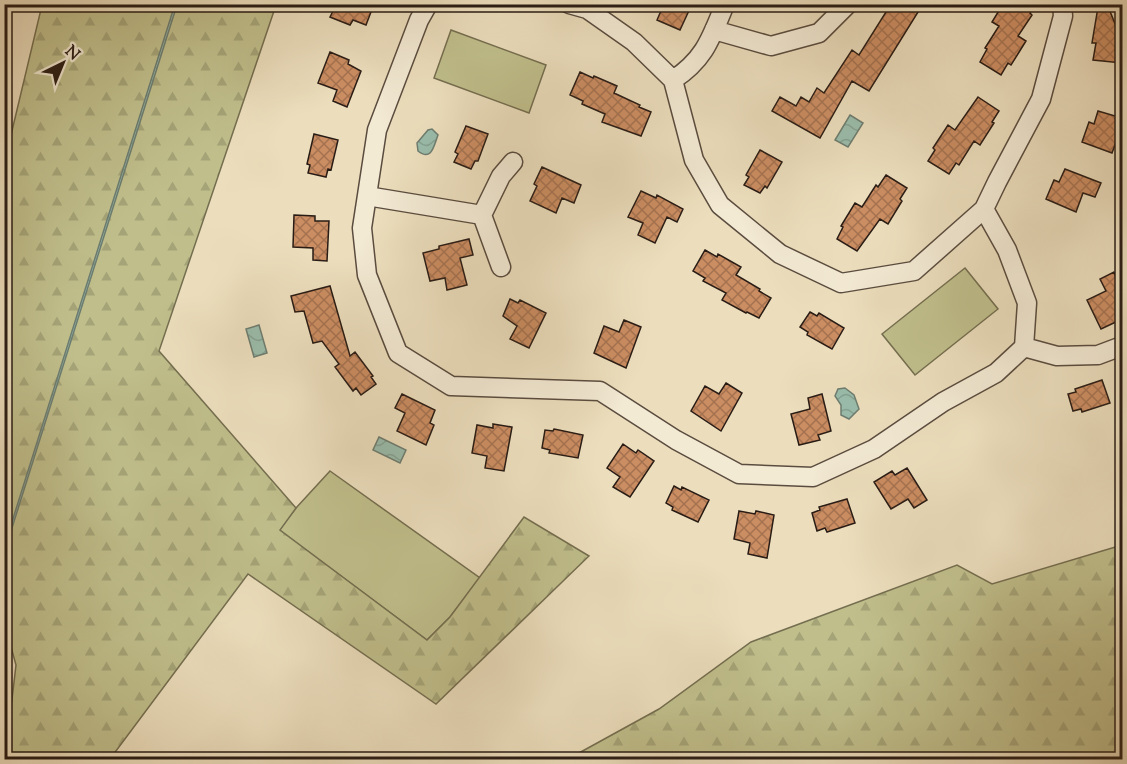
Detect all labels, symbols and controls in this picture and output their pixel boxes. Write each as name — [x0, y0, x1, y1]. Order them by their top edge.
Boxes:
north arrow — [33, 33, 93, 93]
text: N — [59, 41, 84, 67]

